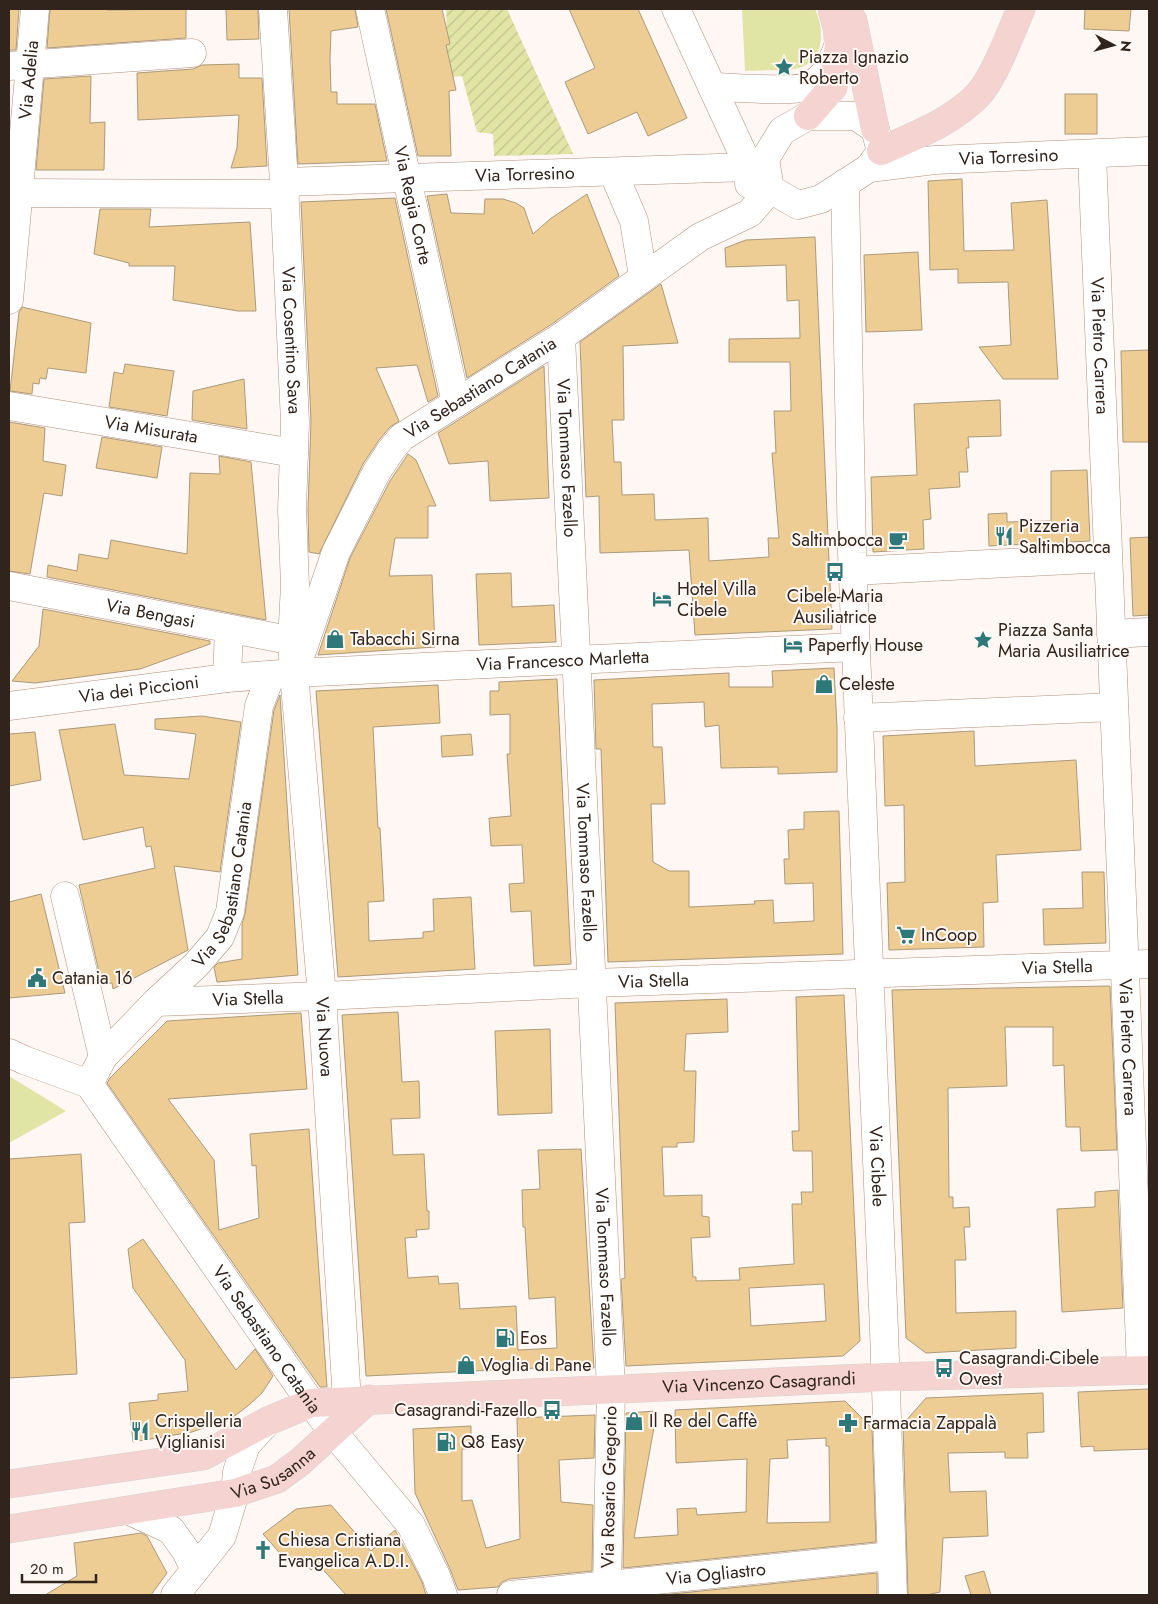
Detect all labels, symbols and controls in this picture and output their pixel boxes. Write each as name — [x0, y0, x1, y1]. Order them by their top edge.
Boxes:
north arrow — [1088, 20, 1138, 70]
street label: Via Adelia — [12, 39, 45, 121]
text: N — [1115, 40, 1136, 53]
place label: Piazza Ignazio Roberto — [799, 44, 909, 91]
place icon: Piazza Ignazio Roberto — [773, 56, 795, 78]
street label: Via Torresino — [958, 142, 1059, 172]
street label: Via Regia Corte — [387, 143, 438, 267]
street label: Via Torresino — [475, 160, 575, 189]
street label: Via Cosentino Sava — [275, 266, 308, 415]
street label: Via Pietro Carrera — [1084, 277, 1115, 415]
street label: Via Sebastiano Catania — [399, 330, 561, 446]
street label: Via Tommaso Fazello — [550, 378, 584, 538]
street label: Via Misurata — [102, 409, 200, 450]
place label: Pizzeria Saltimbocca — [1019, 513, 1111, 560]
restaurant icon: Pizzeria Saltimbocca — [993, 525, 1015, 547]
place label: Saltimbocca — [791, 527, 883, 553]
cafe icon: Saltimbocca — [887, 529, 909, 551]
bus stop icon: Cibele-Maria Ausiliatrice — [824, 561, 846, 583]
place label: Hotel Villa Cibele — [677, 576, 756, 623]
place label: Cibele-Maria Ausiliatrice — [787, 583, 883, 630]
hotel icon: Hotel Villa Cibele — [651, 588, 673, 610]
street label: Via Bengasi — [104, 592, 197, 635]
place label: Piazza Santa Maria Ausiliatrice — [998, 617, 1130, 664]
place label: Tabacchi Sirna — [350, 626, 460, 652]
shop icon: Tabacchi Sirna — [324, 628, 346, 650]
place icon: Piazza Santa Maria Ausiliatrice — [972, 629, 994, 651]
place label: Paperfly House — [808, 632, 923, 658]
hotel icon: Paperfly House — [782, 634, 804, 656]
street label: Via Francesco Marletta — [476, 644, 650, 678]
street label: Via dei Piccioni — [77, 669, 200, 710]
place label: Celeste — [839, 671, 895, 697]
shop icon: Celeste — [813, 673, 835, 695]
street label: Via Tommaso Fazello — [569, 782, 603, 943]
street label: Via Sebastiano Catania — [186, 800, 258, 973]
place label: InCoop — [921, 922, 977, 948]
supermarket icon: InCoop — [895, 924, 917, 946]
street label: Via Stella — [1021, 953, 1093, 981]
place label: Catania 16 — [52, 965, 133, 991]
public building icon: Catania 16 — [26, 967, 48, 989]
street label: Via Stella — [618, 967, 690, 995]
street label: Via Pietro Carrera — [1112, 978, 1144, 1116]
street label: Via Stella — [212, 984, 284, 1013]
street label: Via Nuova — [309, 996, 340, 1078]
street label: Via Cibele — [863, 1126, 892, 1207]
street label: Via Tommaso Fazello — [588, 1187, 622, 1347]
street label: Via Sebastiano Catania — [206, 1260, 327, 1419]
place label: Eos — [520, 1325, 547, 1351]
fuel station icon: Eos — [494, 1327, 516, 1349]
place label: Casagrandi-Cibele Ovest — [959, 1345, 1099, 1392]
place label: Voglia di Pane — [481, 1352, 591, 1378]
shop icon: Voglia di Pane — [455, 1354, 477, 1376]
bus stop icon: Casagrandi-Cibele Ovest — [933, 1357, 955, 1379]
street label: Via Vincenzo Casagrandi — [662, 1365, 856, 1400]
place label: Casagrandi-Fazello — [394, 1397, 537, 1423]
bus stop icon: Casagrandi-Fazello — [541, 1399, 563, 1421]
street label: Via Rosario Gregorio — [595, 1405, 623, 1568]
place label: Crispelleria Viglianisi — [155, 1408, 242, 1455]
place label: Il Re del Caffè — [649, 1408, 757, 1434]
shop icon: Il Re del Caffè — [623, 1410, 645, 1432]
place label: Farmacia Zappalà — [863, 1410, 997, 1436]
pharmacy icon: Farmacia Zappalà — [837, 1412, 859, 1434]
restaurant icon: Crispelleria Viglianisi — [129, 1420, 151, 1442]
place label: Q8 Easy — [461, 1429, 524, 1455]
fuel station icon: Q8 Easy — [435, 1431, 457, 1453]
street label: Via Susanna — [227, 1441, 321, 1506]
place label: Chiesa Cristiana Evangelica A.D.I. — [278, 1527, 410, 1574]
church icon: Chiesa Cristiana Evangelica A.D.I. — [252, 1539, 274, 1561]
scale bar — [22, 1552, 96, 1584]
street label: Via Ogliastro — [665, 1556, 767, 1592]
text: 20 m — [30, 1558, 64, 1580]

